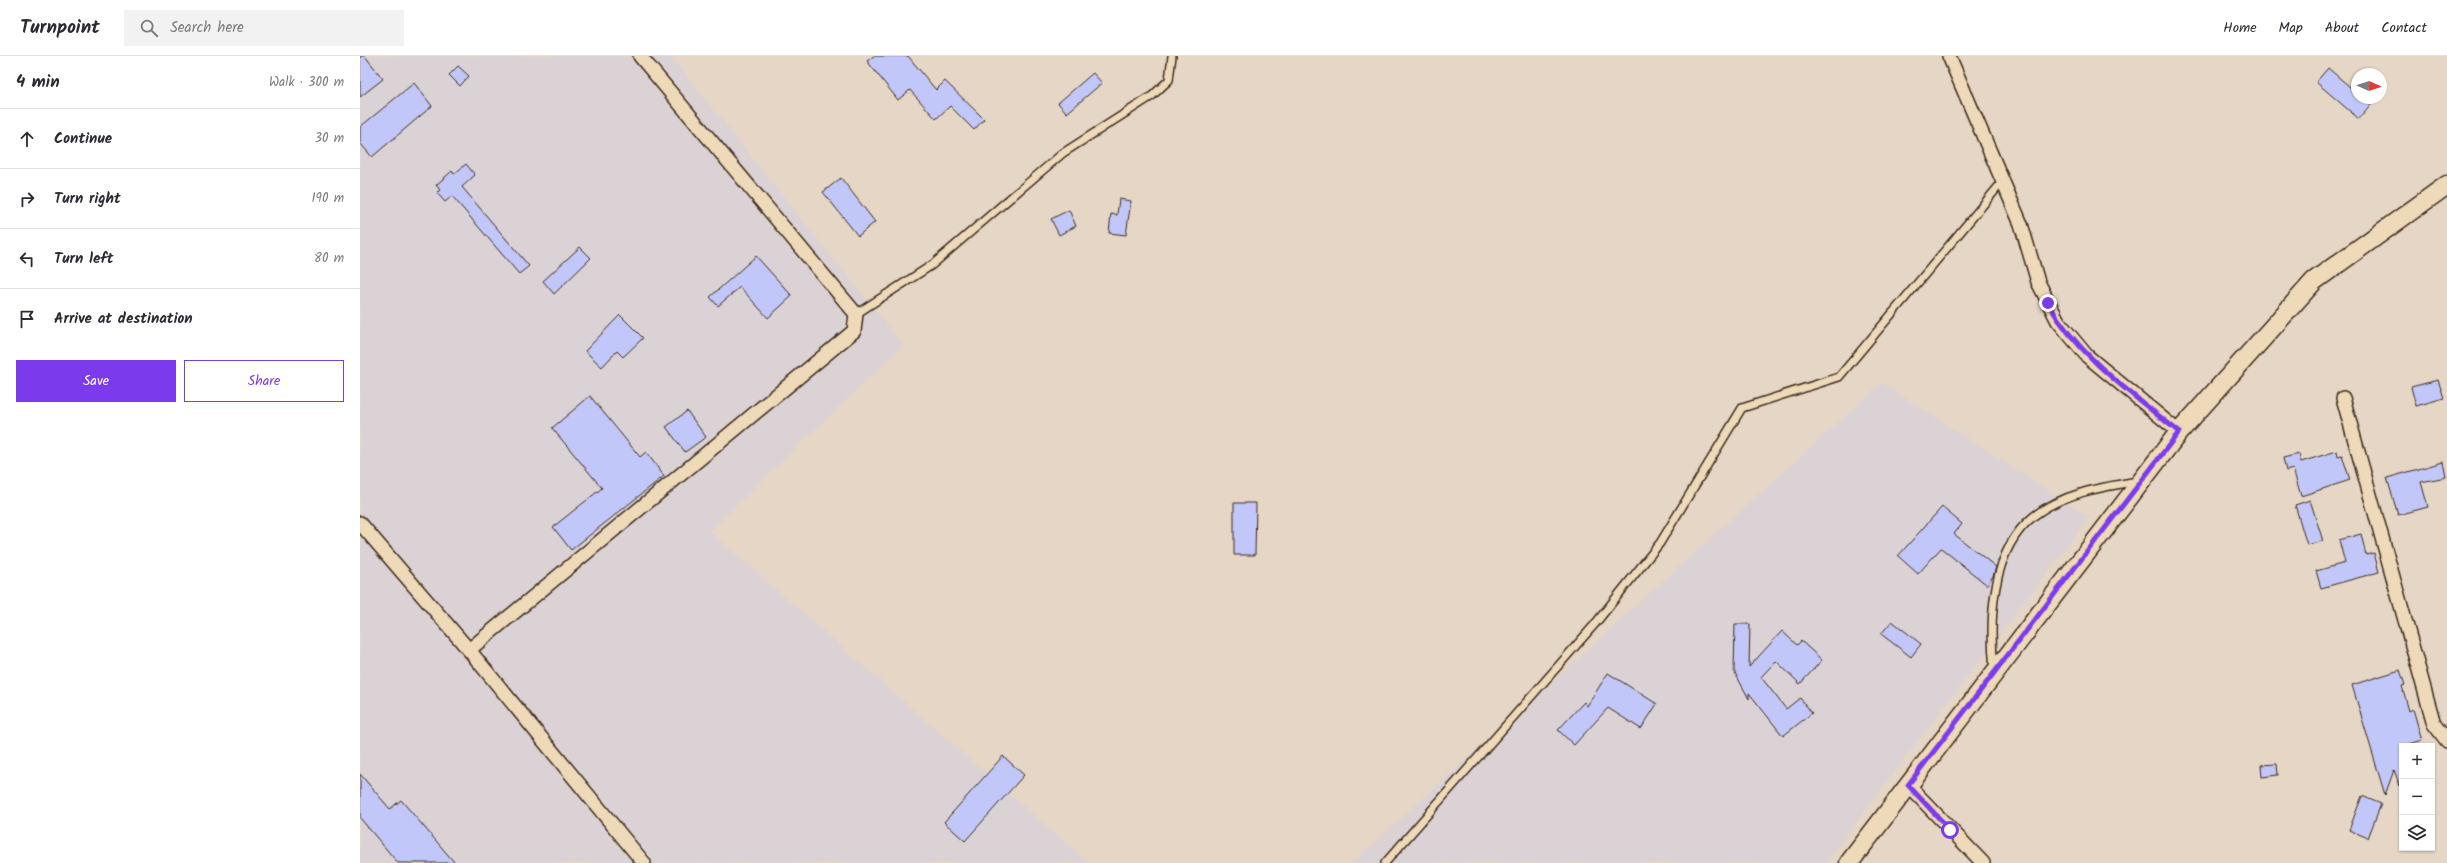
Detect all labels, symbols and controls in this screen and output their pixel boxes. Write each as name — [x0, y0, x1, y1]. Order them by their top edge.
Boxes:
search box — [124, 10, 404, 46]
text: Turnpoint — [20, 13, 100, 43]
text: Search here — [170, 16, 244, 40]
icon: search — [138, 17, 160, 39]
text: Home — [2223, 17, 2257, 39]
text: Map — [2279, 17, 2303, 39]
text: About — [2325, 17, 2359, 39]
text: Contact — [2381, 17, 2427, 39]
north arrow — [2351, 68, 2387, 104]
text: 4 min — [16, 69, 60, 96]
text: Walk · 300 m — [269, 72, 344, 93]
text: Continue — [54, 127, 112, 151]
icon: ahead — [16, 128, 38, 150]
text: 30 m — [315, 128, 344, 149]
text: Turn right — [54, 187, 121, 211]
icon: right — [16, 188, 38, 210]
text: 190 m — [312, 188, 344, 209]
text: Turn left — [54, 247, 114, 271]
icon: left — [16, 248, 38, 270]
text: 80 m — [314, 248, 344, 269]
route end — [2039, 294, 2057, 312]
text: Arrive at destination — [54, 307, 193, 331]
icon: arrive — [16, 308, 38, 330]
button: Save — [16, 360, 176, 402]
button: Share — [184, 360, 344, 402]
map controls — [2399, 743, 2435, 851]
button: + — [2399, 743, 2435, 779]
button: − — [2399, 779, 2435, 815]
button: layers — [2399, 815, 2435, 851]
route start — [1941, 821, 1959, 839]

